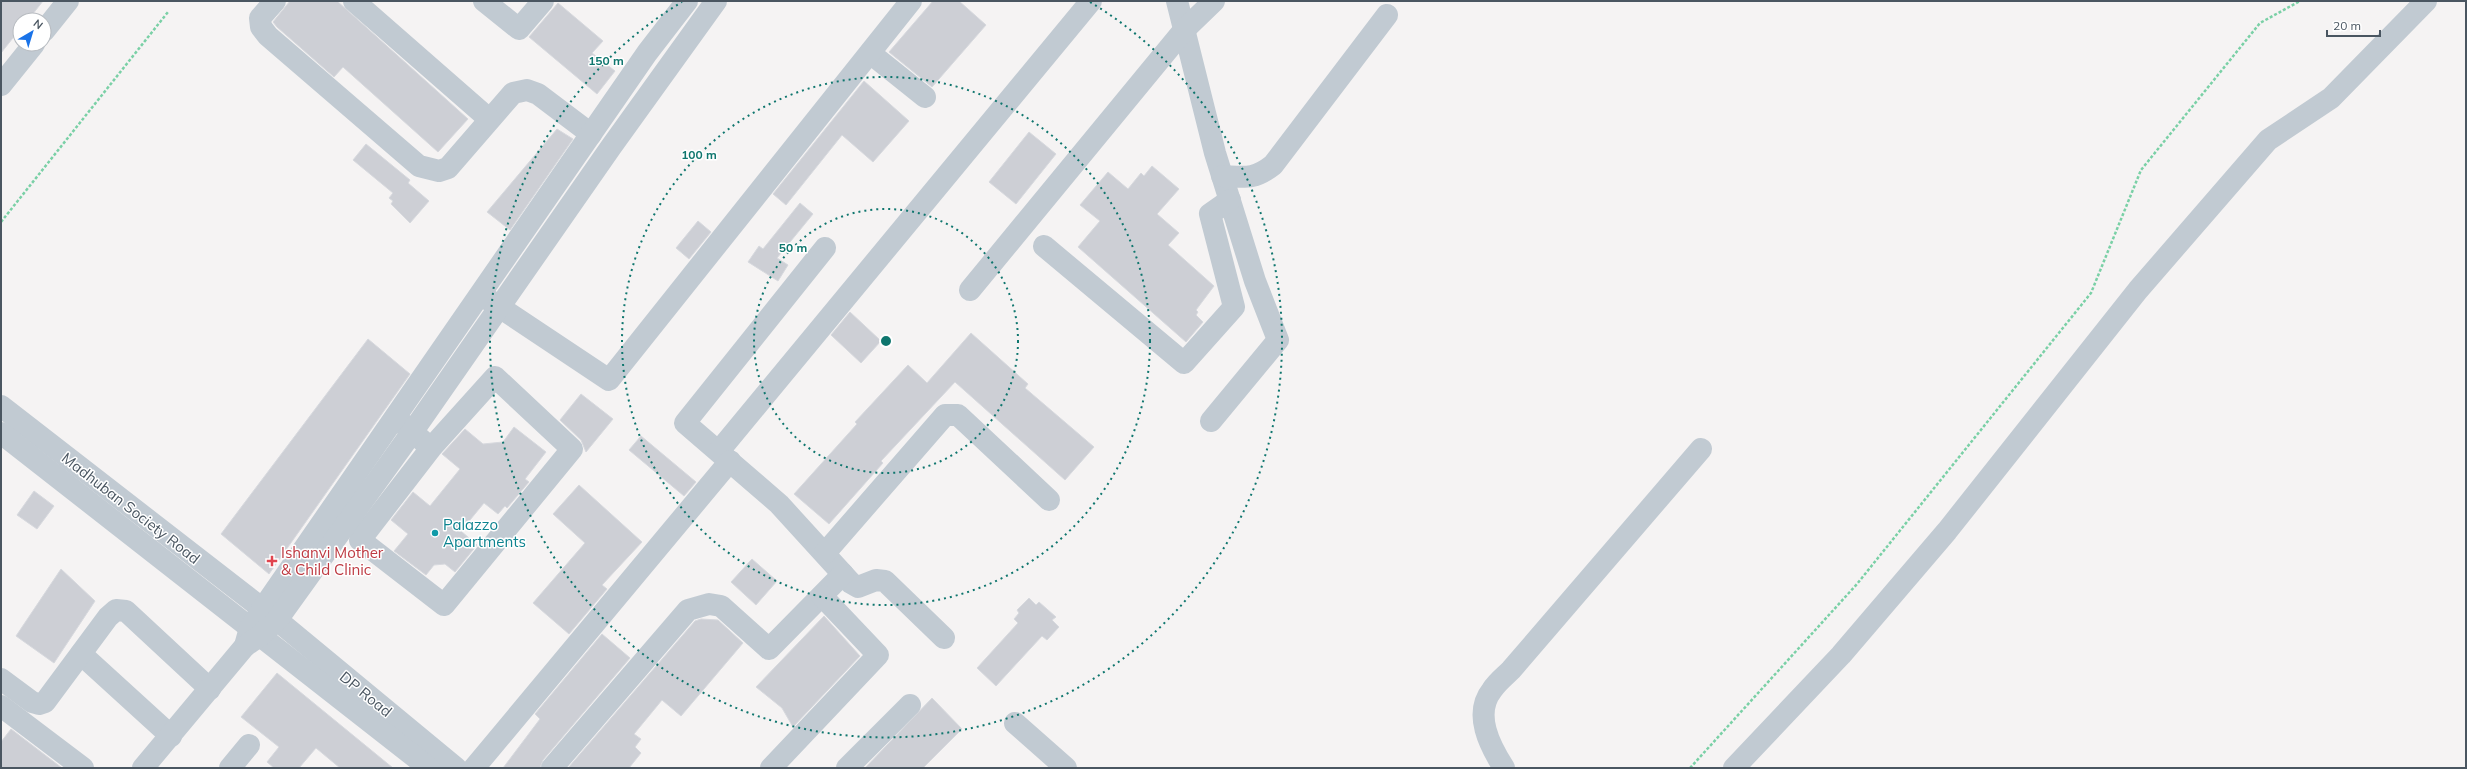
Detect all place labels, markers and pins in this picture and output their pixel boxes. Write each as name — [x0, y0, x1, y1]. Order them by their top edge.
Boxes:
centre of rings — [879, 334, 893, 348]
place label: Palazzo Apartments — [443, 515, 526, 551]
marker: Palazzo Apartments — [430, 528, 440, 538]
place label: Ishanvi Mother & Child Clinic — [281, 543, 384, 579]
marker: Ishanvi Mother & Child Clinic — [266, 555, 278, 567]

